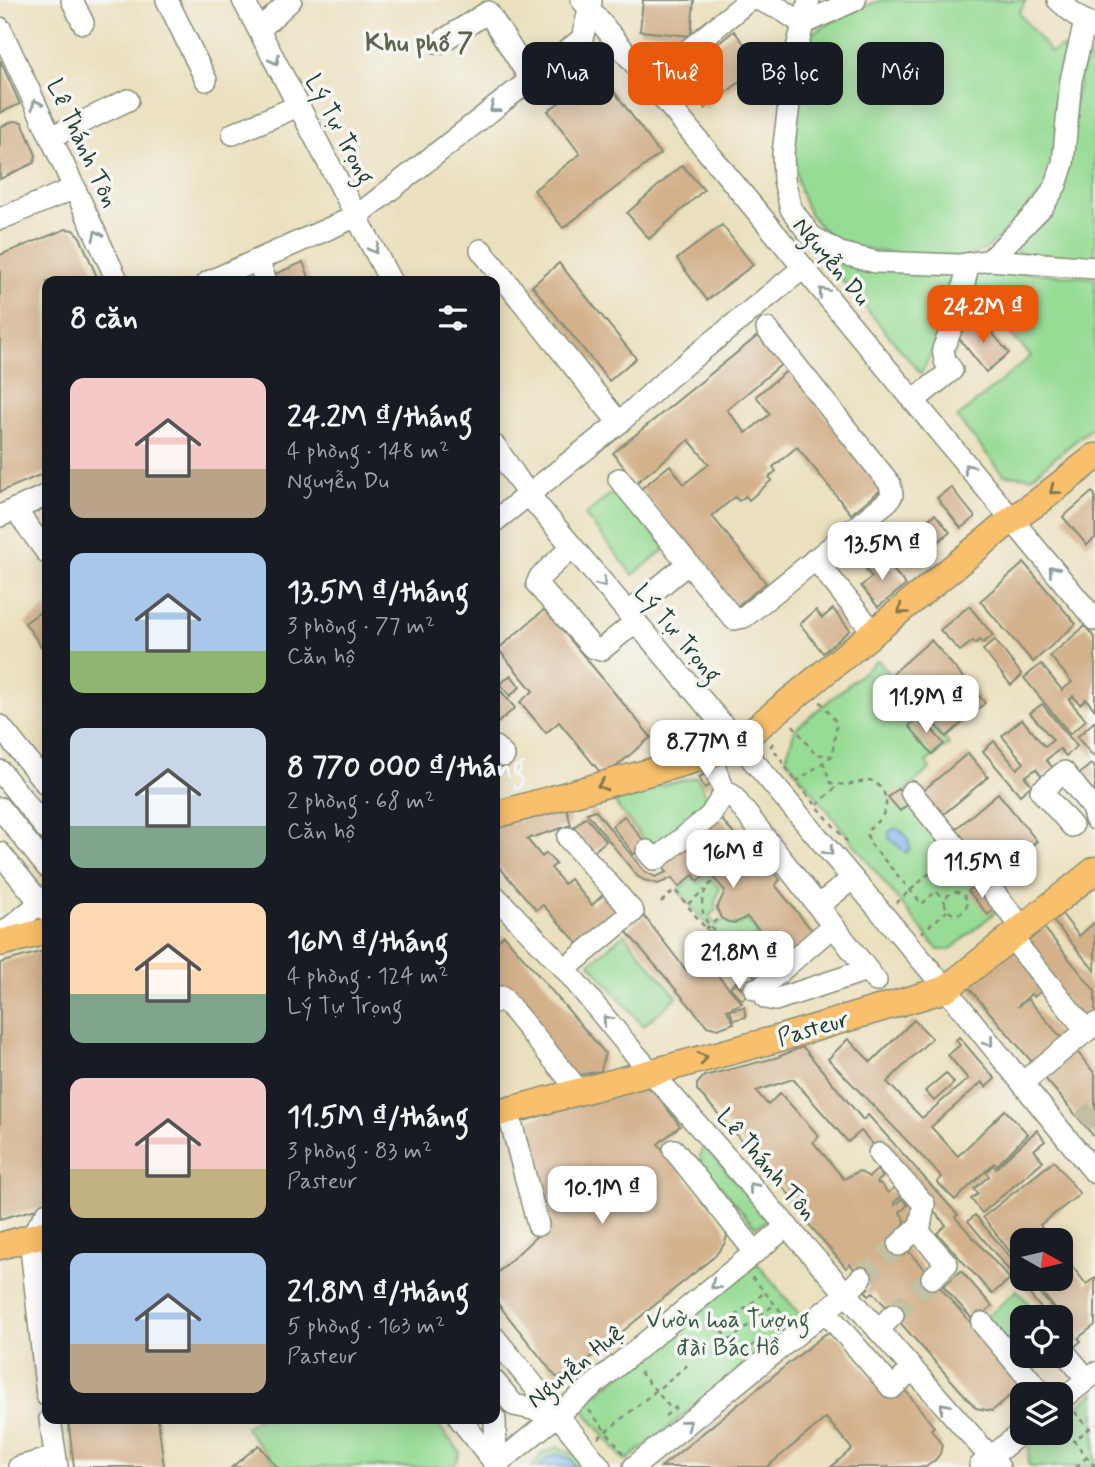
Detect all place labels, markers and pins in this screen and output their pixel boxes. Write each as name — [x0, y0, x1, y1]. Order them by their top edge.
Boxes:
pin: 24.2M ₫ — [918, 286, 1048, 345]
pin: 13.5M ₫ — [817, 522, 947, 582]
pin: 11.9M ₫ — [861, 676, 991, 735]
pin: 8.77M ₫ — [642, 720, 772, 780]
pin: 16M ₫ — [684, 830, 782, 890]
pin: 11.5M ₫ — [917, 841, 1047, 900]
pin: 21.8M ₫ — [674, 932, 804, 991]
pin: 10.1M ₫ — [537, 1166, 667, 1226]

